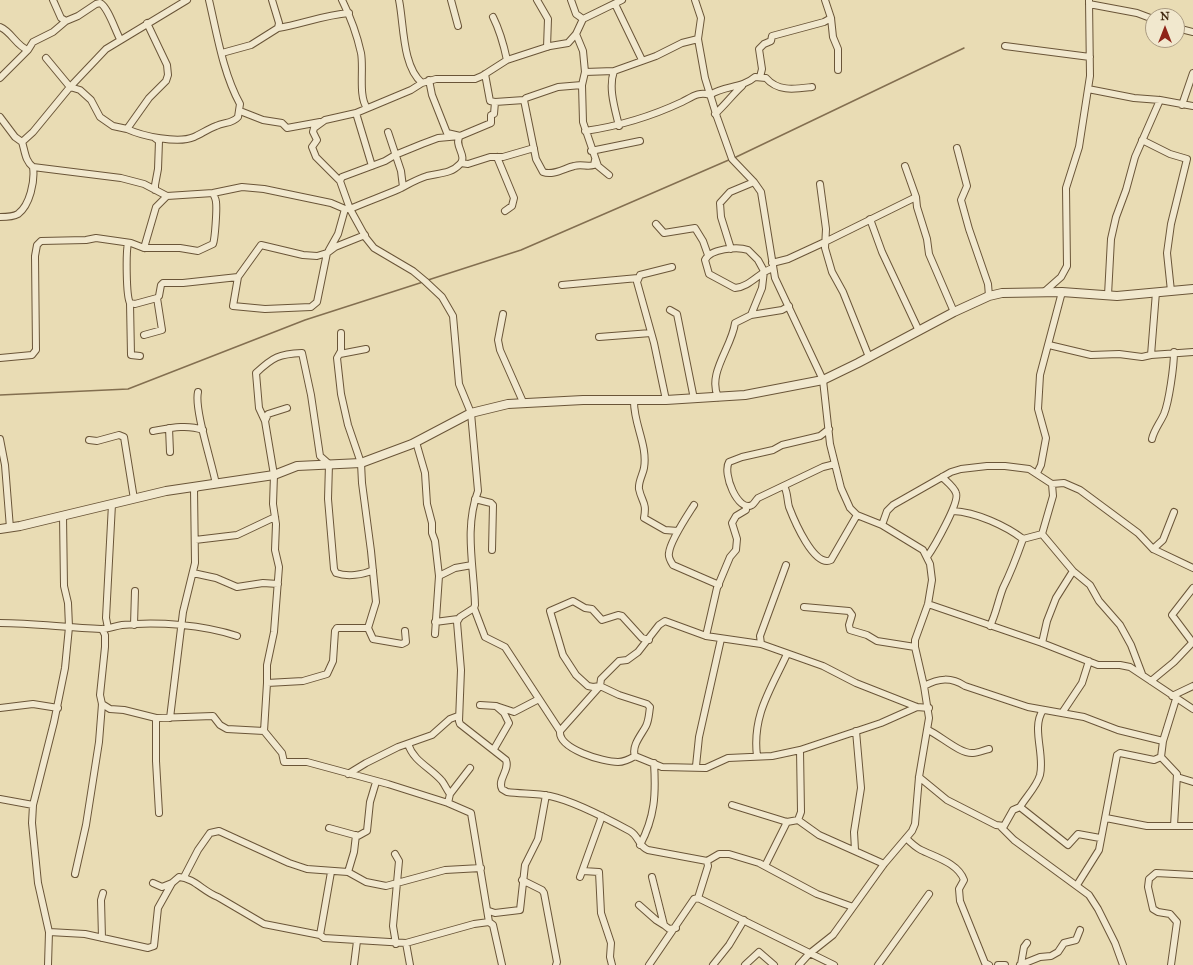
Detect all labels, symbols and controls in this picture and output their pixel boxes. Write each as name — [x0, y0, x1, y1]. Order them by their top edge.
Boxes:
north arrow — [1145, 8, 1185, 48]
text: N — [1160, 10, 1170, 23]

